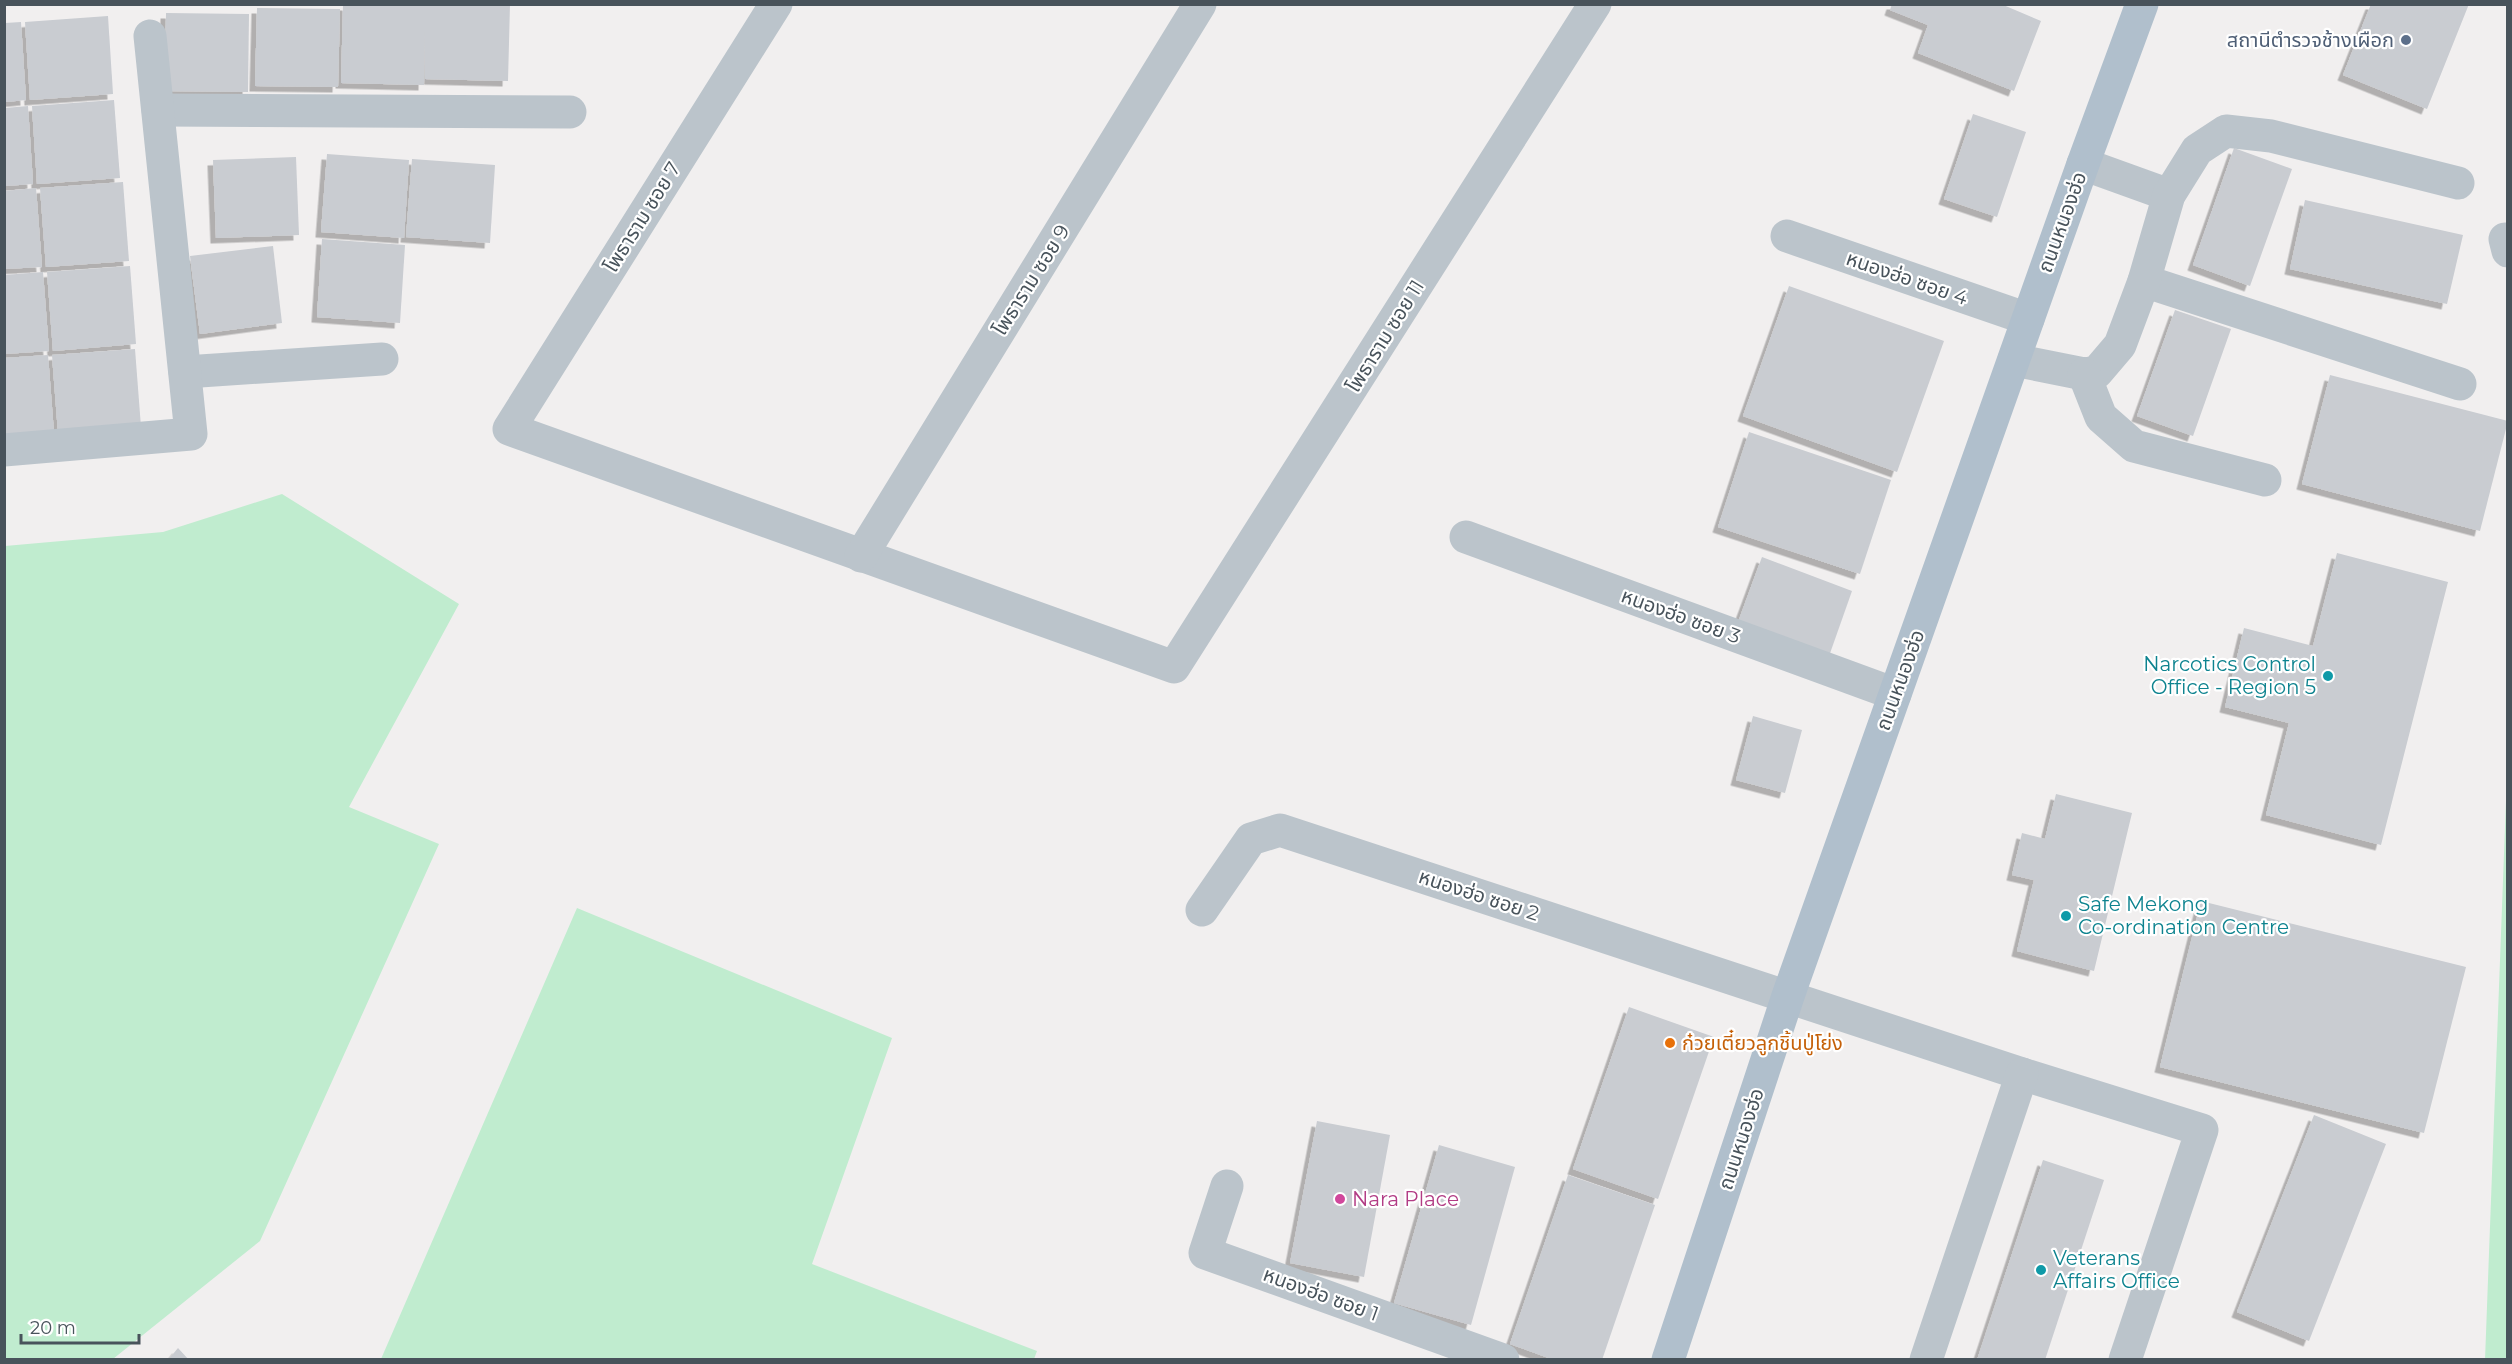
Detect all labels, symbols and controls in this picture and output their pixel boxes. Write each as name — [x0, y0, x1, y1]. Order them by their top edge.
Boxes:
place label: สถานีตำรวจช้างเผือก — [2227, 28, 2394, 52]
marker: สถานีตำรวจช้างเผือก — [2399, 33, 2413, 47]
street label: โพธาราม ซอย 7 — [599, 157, 685, 277]
street label: ถนนหนองฮ่อ — [2033, 168, 2091, 276]
street label: โพธาราม ซอย 9 — [987, 220, 1075, 340]
street label: หนองฮ่อ ซอย 4 — [1843, 246, 1971, 310]
street label: โพธาราม ซอย 11 — [1341, 275, 1429, 397]
street label: หนองฮ่อ ซอย 3 — [1618, 583, 1744, 649]
street label: ถนนหนองฮ่อ — [1871, 626, 1929, 734]
place label: Narcotics Control Office - Region 5 — [2143, 652, 2316, 699]
marker: Narcotics Control Office - Region 5 — [2321, 669, 2335, 683]
street label: หนองฮ่อ ซอย 2 — [1416, 864, 1542, 926]
place label: Safe Mekong Co-ordination Centre — [2078, 892, 2289, 939]
marker: Safe Mekong Co-ordination Centre — [2059, 909, 2073, 923]
place label: ก๋วยเตี๋ยวลูกชิ้นปู่โย่ง — [1682, 1029, 1843, 1056]
marker: ก๋วยเตี๋ยวลูกชิ้นปู่โย่ง — [1663, 1036, 1677, 1050]
street label: ถนนหนองฮ่อ — [1713, 1085, 1769, 1193]
place label: Nara Place — [1352, 1187, 1459, 1211]
marker: Nara Place — [1333, 1192, 1347, 1206]
place label: Veterans Affairs Office — [2053, 1246, 2180, 1293]
street label: หนองฮ่อ ซอย 1 — [1260, 1262, 1382, 1326]
marker: Veterans Affairs Office — [2034, 1263, 2048, 1277]
scale bar — [21, 1307, 140, 1345]
text: 20 m — [30, 1317, 76, 1339]

